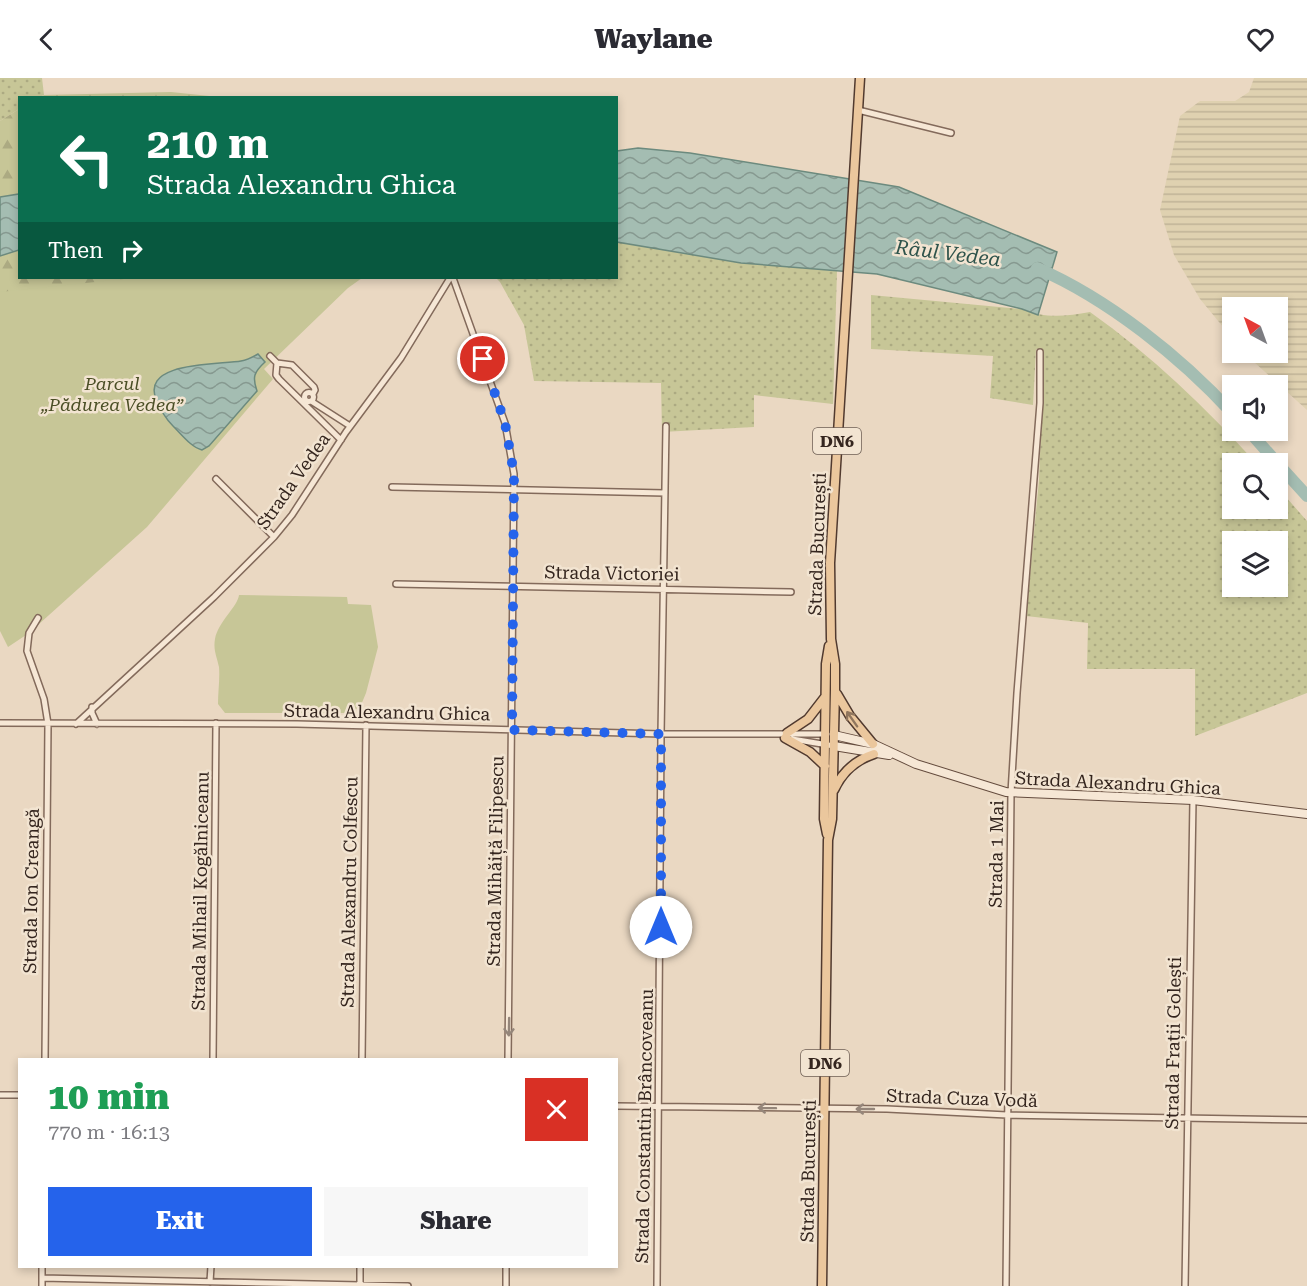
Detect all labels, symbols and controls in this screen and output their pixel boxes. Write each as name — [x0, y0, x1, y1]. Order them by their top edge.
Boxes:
icon: back — [30, 23, 63, 56]
text: Waylane — [594, 23, 713, 55]
icon: heart — [1244, 23, 1277, 56]
text: 210 m — [147, 119, 269, 168]
icon: left — [48, 120, 126, 198]
text: Strada Alexandru Ghica — [147, 169, 456, 201]
icon: right — [115, 234, 148, 267]
water label: Râul Vedea — [893, 235, 1002, 271]
text: Then — [48, 238, 103, 263]
north arrow — [1222, 297, 1288, 363]
map controls — [1222, 297, 1288, 597]
pin — [457, 333, 508, 384]
icon: arrive — [466, 342, 499, 375]
park label: Parcul „Pădurea Vedea” — [40, 373, 184, 415]
button: sound — [1222, 375, 1288, 441]
street label: Strada Vedea — [252, 428, 334, 533]
road number: DN6 — [813, 428, 861, 454]
button: search — [1222, 453, 1288, 519]
street label: Strada București — [804, 472, 831, 616]
button: layers — [1222, 531, 1288, 597]
street label: Strada Victoriei — [544, 561, 680, 585]
street label: Strada Alexandru Ghica — [284, 700, 490, 724]
one-way arrow — [846, 711, 858, 727]
street label: Strada Mihăiță Filipescu — [483, 755, 508, 967]
street label: Strada Alexandru Ghica — [1015, 767, 1222, 799]
street label: Strada Mihail Kogălniceanu — [187, 771, 213, 1011]
street label: Strada Alexandru Colfescu — [336, 776, 362, 1008]
street label: Strada 1 Mai — [985, 800, 1007, 908]
street label: Strada Ion Creangă — [19, 808, 43, 974]
position arrow — [629, 895, 693, 959]
street label: Strada Frații Golești — [1161, 956, 1186, 1130]
street label: Strada Constantin Brâncoveanu — [631, 988, 657, 1264]
one-way arrow — [503, 1016, 515, 1036]
road number: DN6 — [801, 1050, 849, 1076]
text: 10 min — [48, 1076, 169, 1118]
button: close — [525, 1078, 588, 1141]
street label: Strada Cuza Vodă — [886, 1085, 1038, 1111]
street label: Strada București — [796, 1099, 821, 1243]
one-way arrow — [757, 1103, 777, 1114]
one-way arrow — [855, 1103, 875, 1115]
text: 770 m · 16:13 — [48, 1120, 170, 1144]
button: Exit — [48, 1187, 312, 1256]
button: Share — [324, 1187, 588, 1256]

